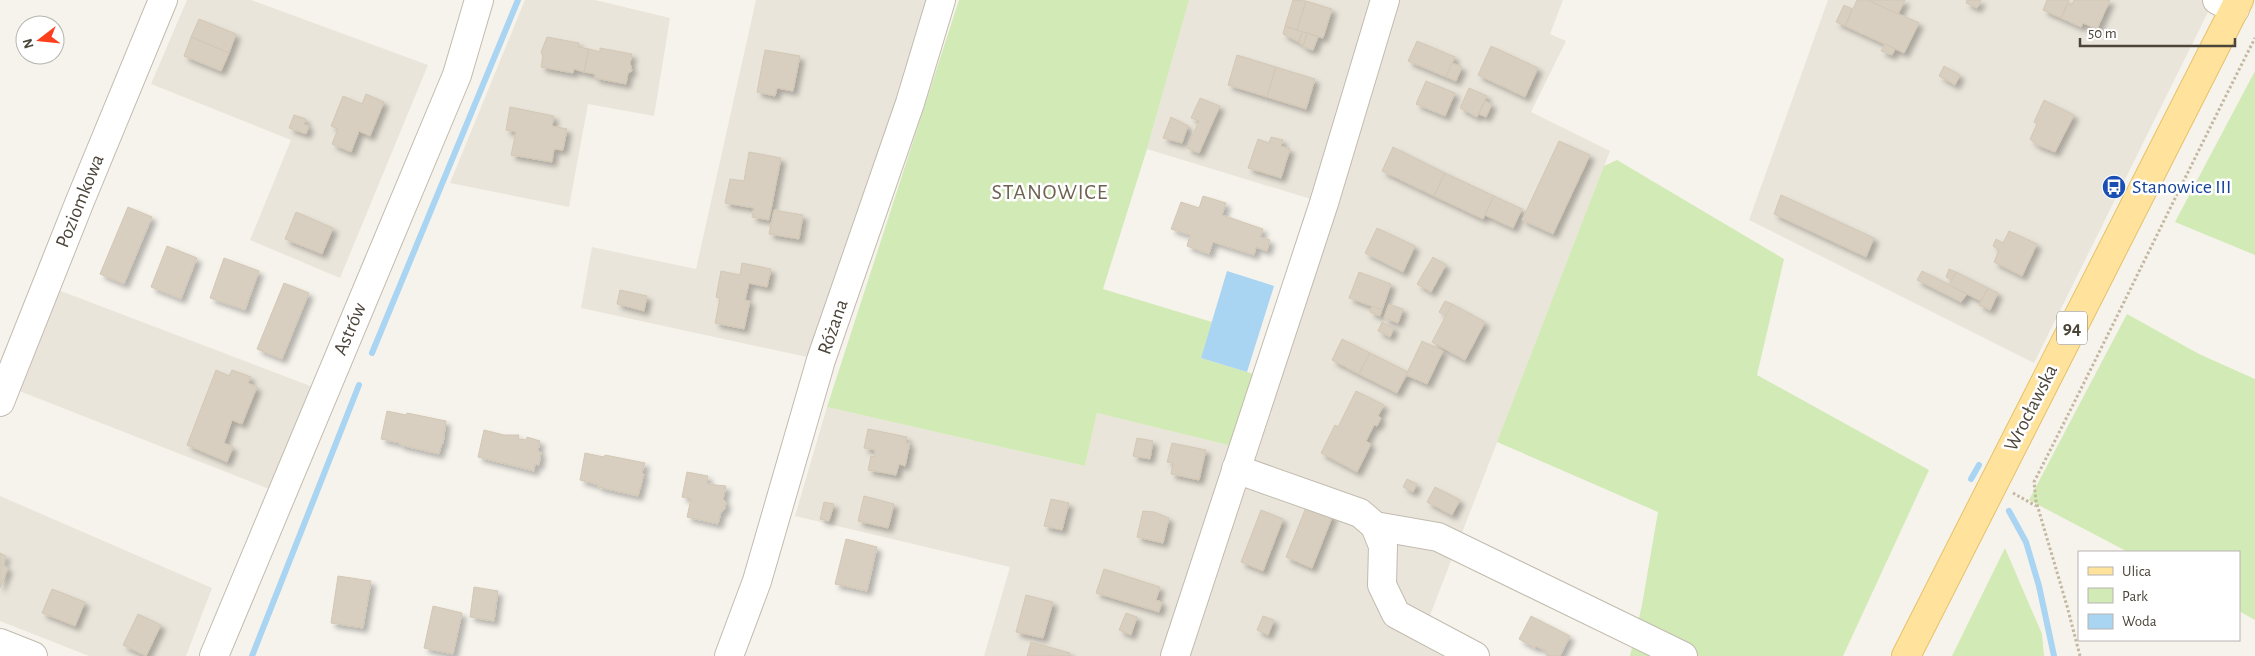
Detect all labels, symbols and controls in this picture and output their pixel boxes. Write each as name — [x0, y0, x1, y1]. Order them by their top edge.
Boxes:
north arrow — [15, 15, 65, 65]
scale bar — [2080, 15, 2235, 47]
text: 50 m — [2088, 26, 2117, 41]
text: N — [20, 37, 37, 50]
street label: Poziomkowa — [52, 152, 108, 250]
bus stop icon: Stanowice III — [2101, 174, 2127, 200]
place label: Stanowice III — [2132, 177, 2231, 197]
district label: STANOWICE — [992, 181, 1108, 203]
street label: Różana — [814, 297, 852, 357]
street label: Astrów — [330, 299, 370, 358]
road number: 94 — [2057, 312, 2087, 344]
street label: Wrocławska — [2001, 362, 2061, 454]
legend — [2078, 551, 2240, 641]
text: Ulica — [2122, 564, 2151, 579]
text: Park — [2122, 589, 2148, 604]
text: Woda — [2122, 614, 2157, 629]

